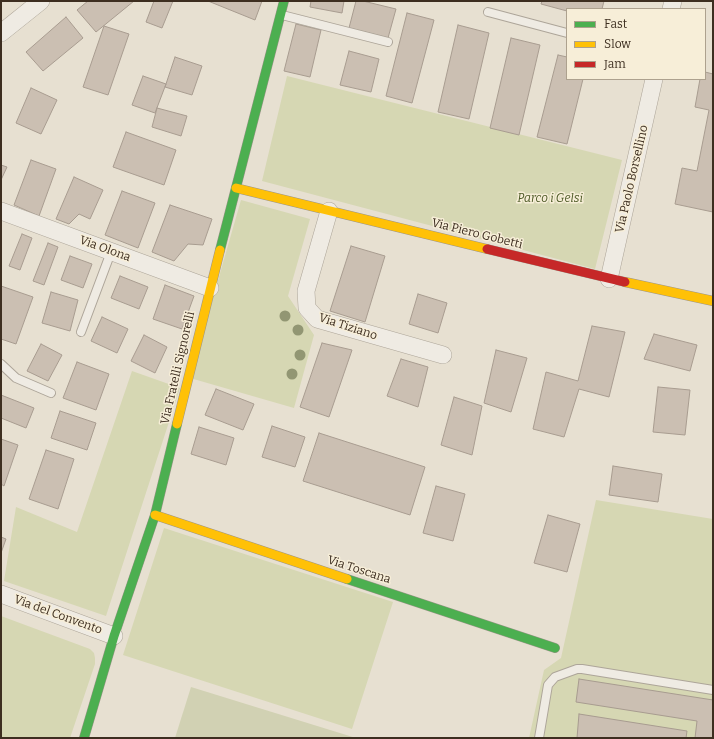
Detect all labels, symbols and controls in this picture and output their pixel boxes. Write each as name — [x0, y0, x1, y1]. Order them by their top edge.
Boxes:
legend — [566, 8, 706, 80]
text: Fast — [604, 17, 627, 31]
text: Slow — [604, 37, 631, 51]
text: Jam — [604, 57, 626, 71]
street label: Via Paolo Borsellino — [613, 124, 651, 234]
park label: Parco i Gelsi — [517, 192, 583, 206]
street label: Via Piero Gobetti — [430, 216, 524, 252]
street label: Via Olona — [77, 233, 133, 265]
street label: Via Fratelli Signorelli — [158, 310, 198, 426]
street label: Via Tiziano — [317, 311, 379, 343]
street label: Via Toscana — [325, 553, 393, 587]
street label: Via del Convento — [12, 592, 104, 638]

